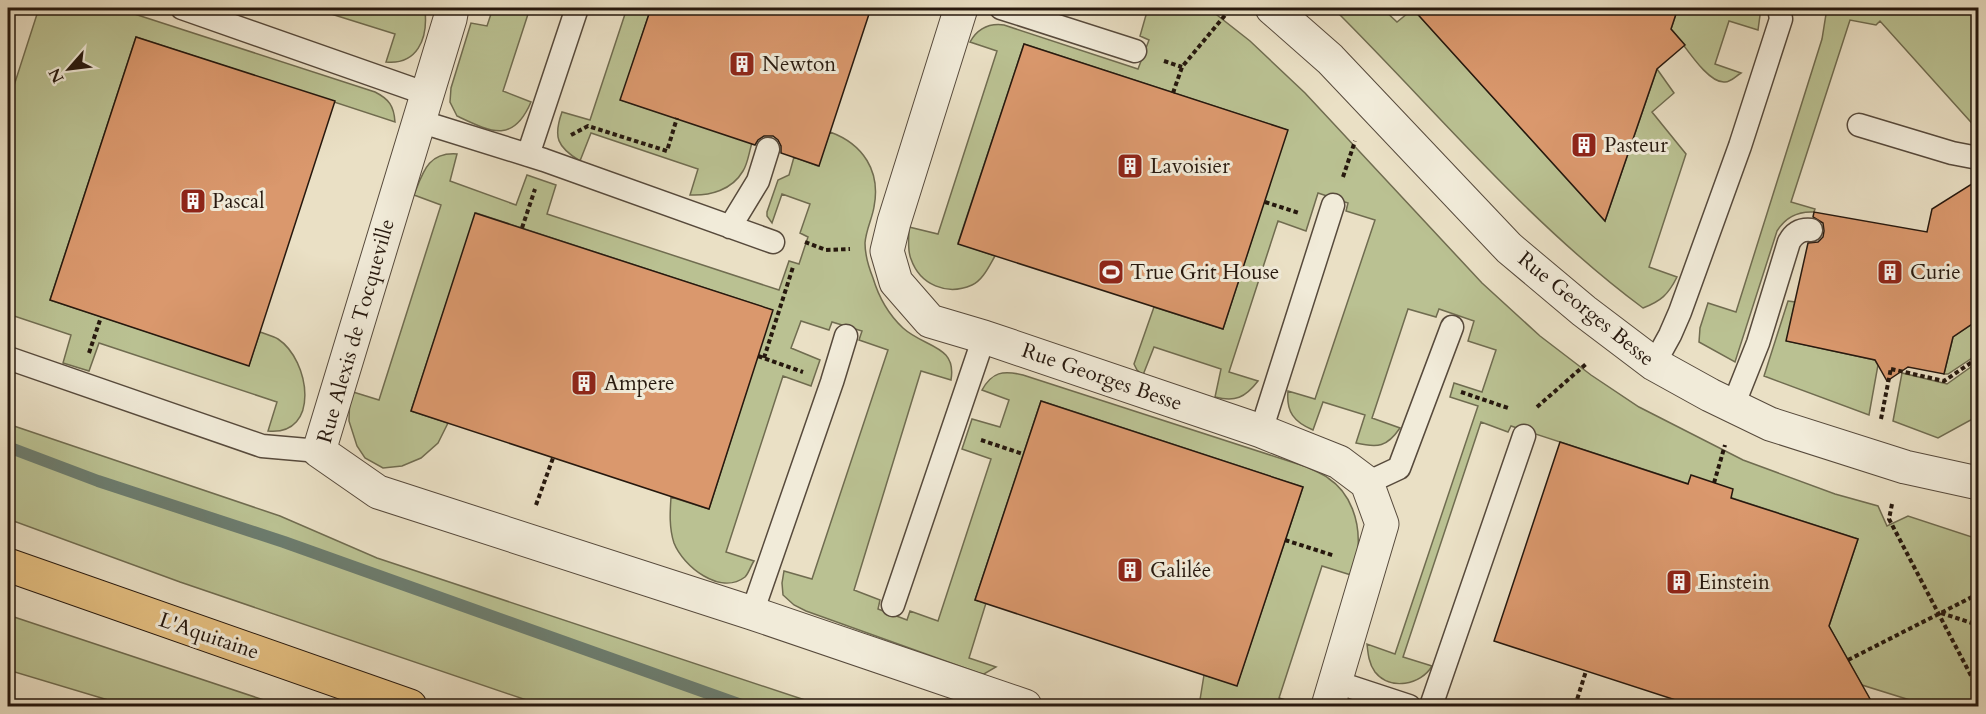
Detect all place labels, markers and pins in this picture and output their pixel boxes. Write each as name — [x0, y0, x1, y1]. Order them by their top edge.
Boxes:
building icon: Newton — [727, 49, 757, 79]
place label: Newton — [762, 50, 836, 79]
building icon: Pasteur — [1569, 130, 1599, 160]
place label: Pasteur — [1604, 131, 1668, 160]
building icon: Lavoisier — [1115, 151, 1145, 181]
place label: Lavoisier — [1150, 152, 1230, 181]
building icon: Pascal — [178, 186, 208, 216]
place label: Pascal — [212, 187, 265, 216]
sports icon: True Grit House — [1096, 257, 1126, 287]
building icon: Curie — [1875, 257, 1905, 287]
place label: True Grit House — [1130, 258, 1279, 287]
place label: Curie — [1910, 258, 1961, 287]
building icon: Ampere — [569, 368, 599, 398]
place label: Ampere — [604, 369, 675, 398]
building icon: Galilée — [1115, 555, 1145, 585]
place label: Galilée — [1150, 556, 1211, 585]
building icon: Einstein — [1664, 567, 1694, 597]
place label: Einstein — [1698, 568, 1770, 597]

